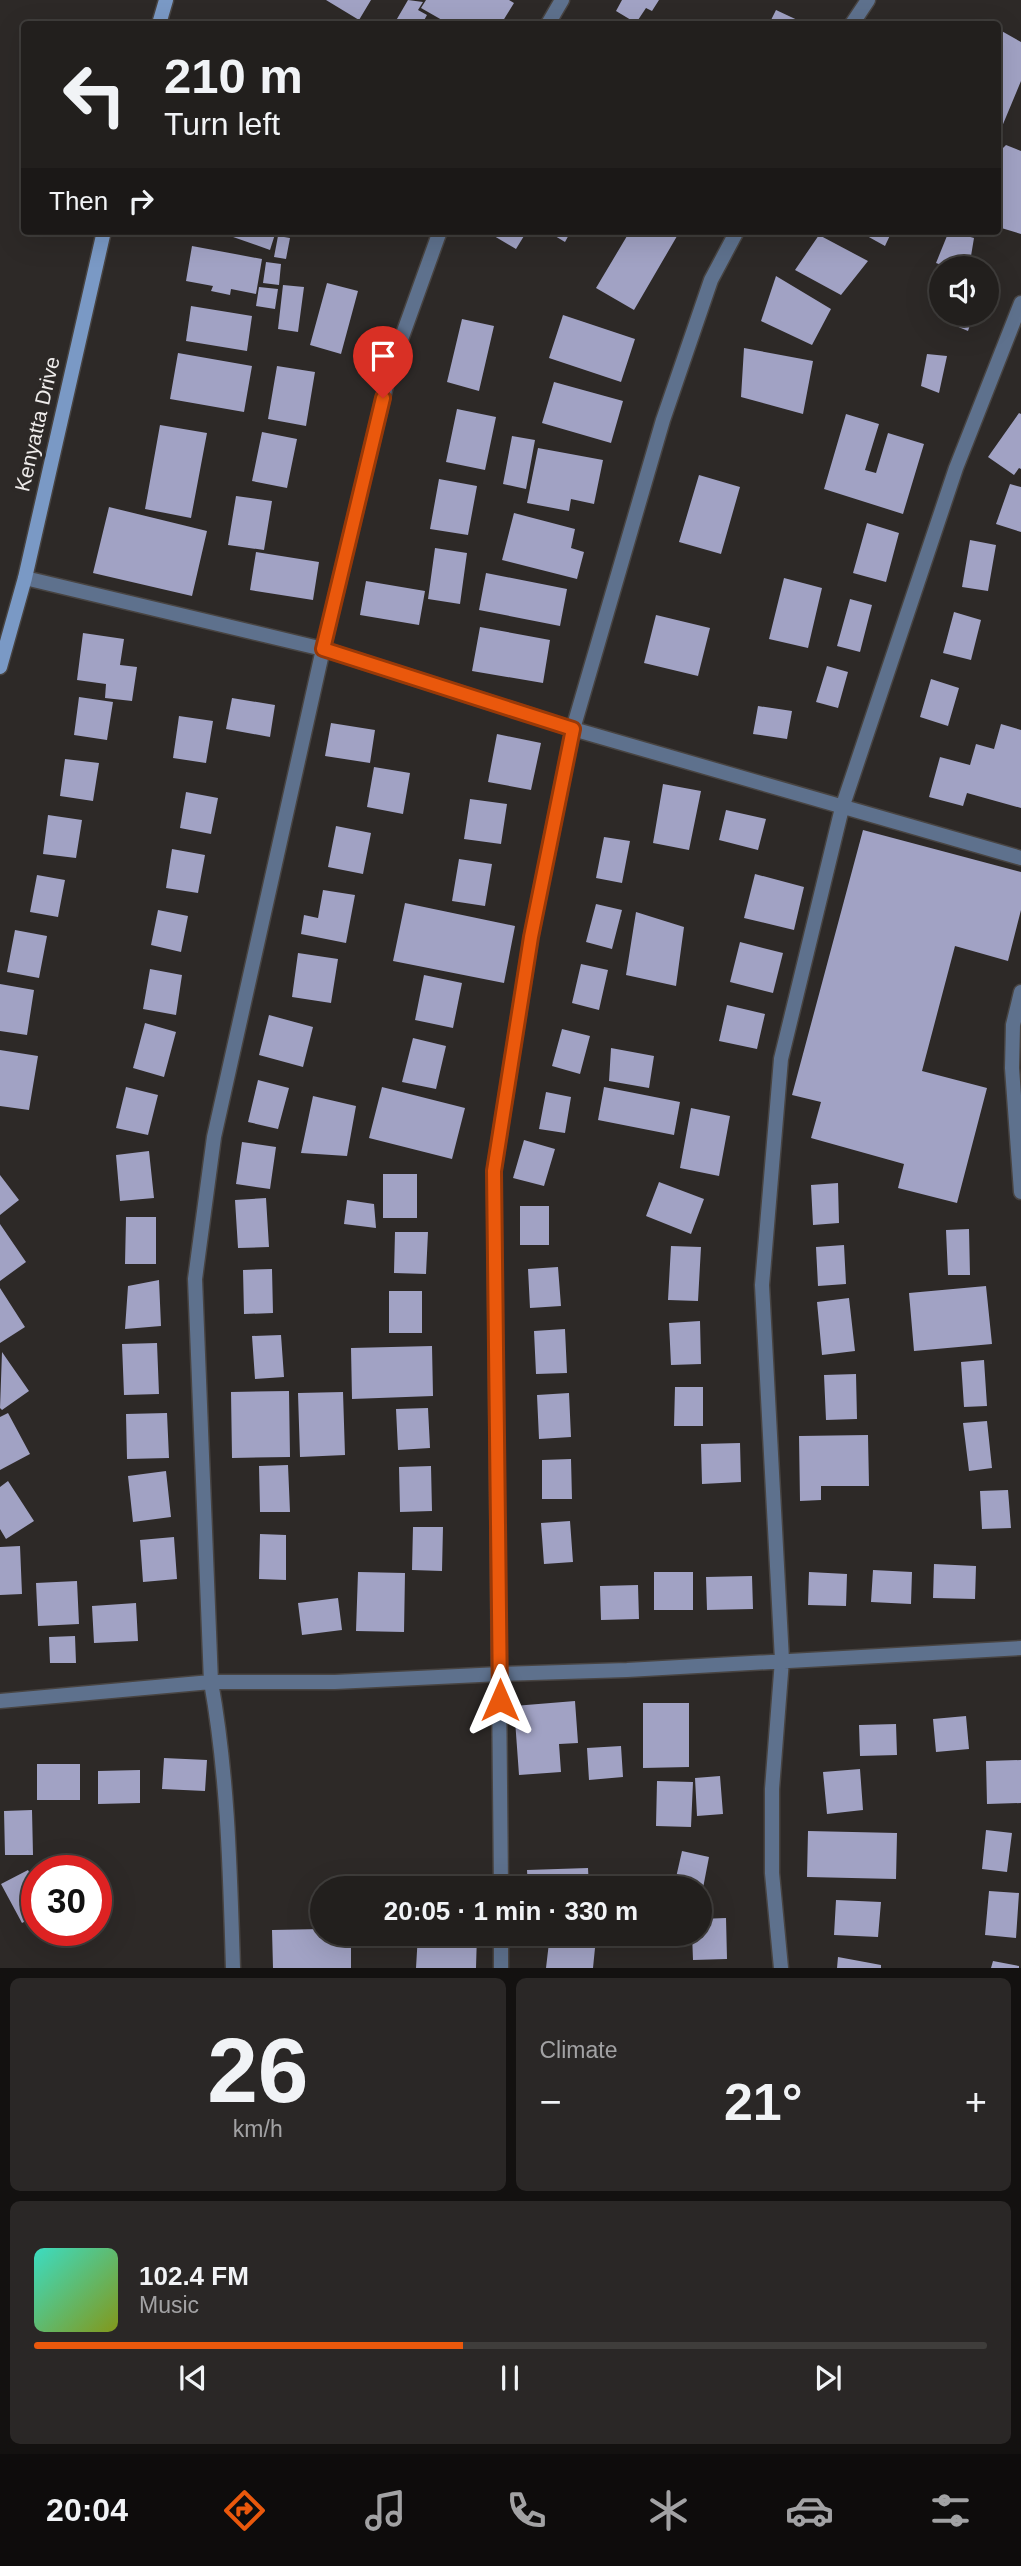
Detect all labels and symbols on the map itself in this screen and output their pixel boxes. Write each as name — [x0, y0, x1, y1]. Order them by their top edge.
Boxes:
pin — [353, 326, 413, 398]
street label: Kenyatta Drive — [10, 354, 64, 494]
position arrow — [463, 1663, 537, 1737]
speed limit sign: 30 — [21, 1855, 112, 1946]

